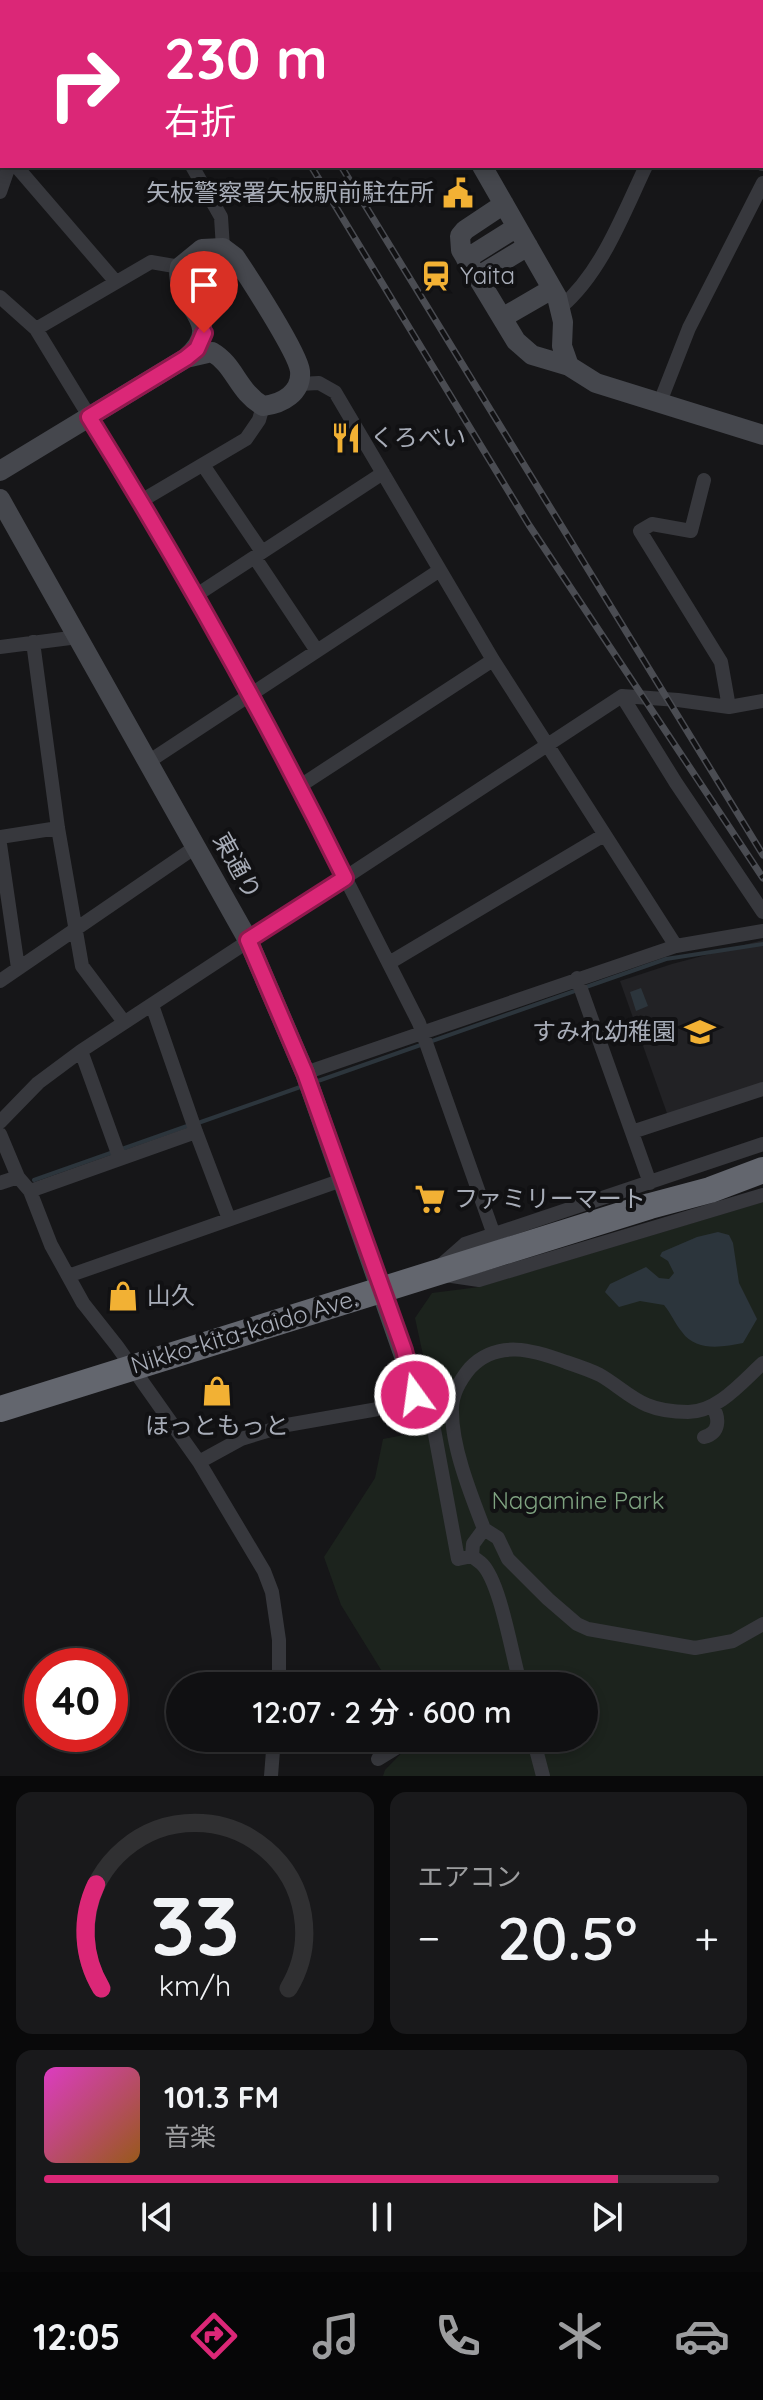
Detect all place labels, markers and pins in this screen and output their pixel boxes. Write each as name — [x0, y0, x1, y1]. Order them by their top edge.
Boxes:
public building icon: 矢板警察署矢板駅前駐在所 — [441, 176, 475, 210]
place label: 矢板警察署矢板駅前駐在所 — [146, 177, 434, 207]
pin — [170, 251, 238, 333]
station icon: Yaita — [419, 259, 453, 293]
place label: Yaita — [460, 260, 515, 290]
restaurant icon: くろべい — [329, 421, 363, 455]
place label: くろべい — [370, 422, 466, 452]
school or university icon: すみれ幼稚園 — [683, 1015, 717, 1049]
place label: すみれ幼稚園 — [532, 1016, 676, 1046]
supermarket icon: ファミリーマート — [413, 1182, 447, 1216]
place label: ファミリーマート — [454, 1183, 646, 1213]
shop icon: 山久 — [106, 1279, 140, 1313]
place label: 山久 — [147, 1280, 195, 1310]
shop icon: ほっともっと — [200, 1374, 234, 1408]
place label: ほっともっと — [145, 1410, 289, 1440]

